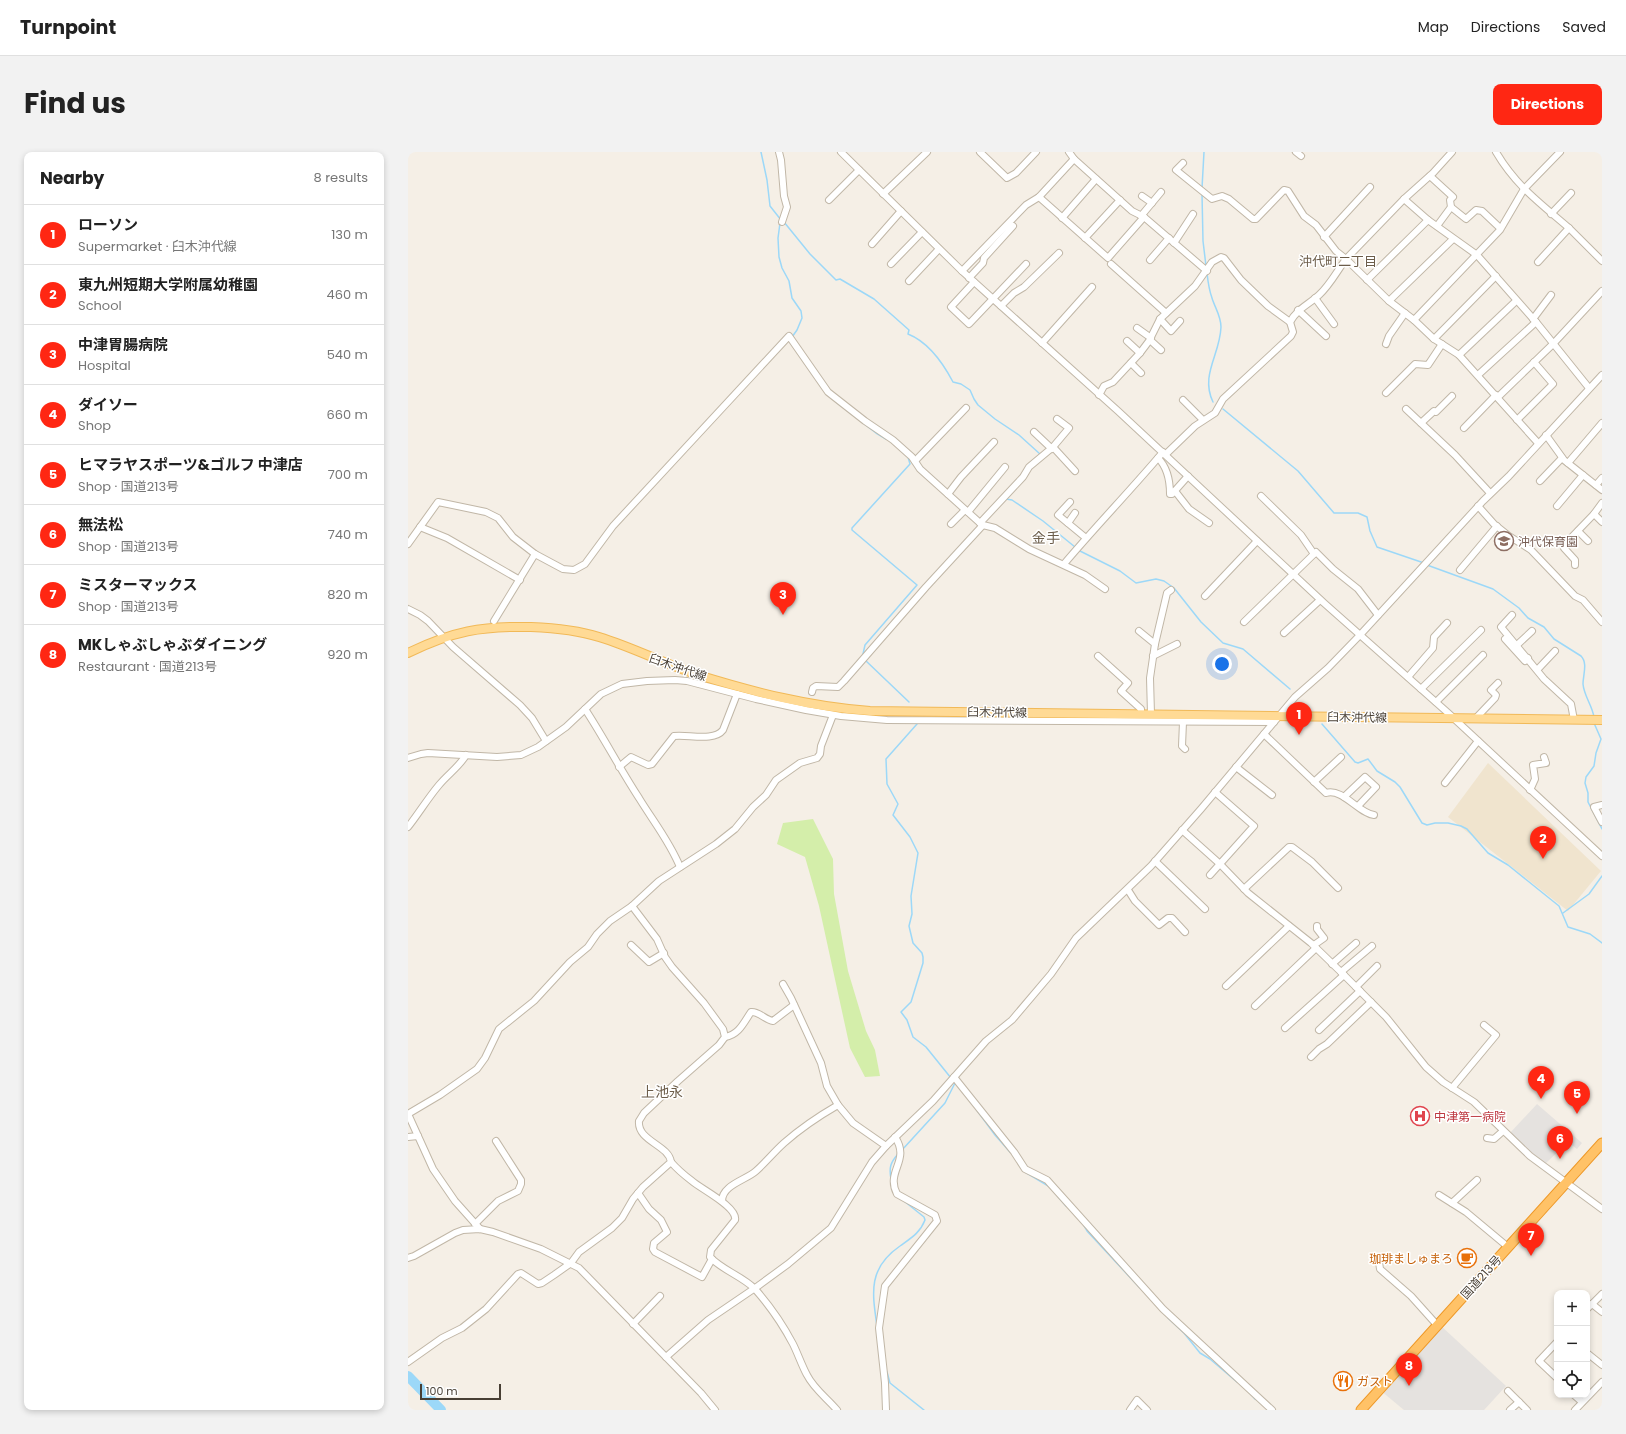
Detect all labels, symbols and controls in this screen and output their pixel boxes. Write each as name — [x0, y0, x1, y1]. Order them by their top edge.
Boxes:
text: Turnpoint — [20, 14, 116, 41]
text: Map — [1418, 17, 1449, 37]
text: Directions — [1471, 17, 1540, 37]
text: Saved — [1562, 17, 1606, 37]
text: Find us — [24, 84, 126, 123]
button: Directions — [1493, 84, 1602, 125]
text: Nearby — [40, 166, 104, 190]
text: 8 results — [314, 168, 368, 187]
text: ローソン — [78, 214, 138, 235]
text: 1 — [51, 225, 55, 244]
text: 130 m — [331, 225, 368, 244]
text: Supermarket · 臼木沖代線 — [78, 237, 237, 256]
district label: 沖代町二丁目 — [1299, 252, 1377, 271]
text: 東九州短期大学附属幼稚園 — [78, 274, 258, 295]
text: 2 — [49, 285, 57, 304]
text: 460 m — [327, 285, 368, 304]
text: School — [78, 296, 122, 315]
text: 中津胃腸病院 — [78, 334, 168, 355]
text: 3 — [49, 345, 57, 364]
text: 540 m — [327, 345, 368, 364]
text: Hospital — [78, 356, 131, 375]
text: ダイソー — [78, 394, 138, 415]
text: 4 — [49, 405, 57, 424]
text: 660 m — [326, 405, 368, 424]
text: Shop — [78, 416, 111, 435]
text: ヒマラヤスポーツ&ゴルフ 中津店 — [78, 454, 303, 475]
text: 5 — [49, 465, 57, 484]
text: 700 m — [328, 465, 368, 484]
text: Shop · 国道213号 — [78, 477, 179, 496]
text: 無法松 — [78, 514, 123, 535]
text: 6 — [49, 525, 57, 544]
text: 740 m — [328, 525, 368, 544]
district label: 金手 — [1032, 528, 1060, 548]
school or university icon: 沖代保育園 — [1493, 530, 1515, 552]
place label: 沖代保育園 — [1518, 533, 1578, 550]
text: Shop · 国道213号 — [78, 537, 179, 556]
text: ミスターマックス — [78, 574, 198, 595]
pin: 3 — [770, 582, 796, 615]
text: 7 — [50, 585, 56, 604]
text: 820 m — [327, 585, 368, 604]
text: Shop · 国道213号 — [78, 597, 179, 616]
text: MKしゃぶしゃぶダイニング — [78, 634, 267, 655]
text: 8 — [49, 645, 57, 664]
text: 920 m — [327, 645, 368, 664]
street label: 臼木沖代線 — [647, 649, 709, 685]
your location — [1212, 654, 1232, 674]
text: Restaurant · 国道213号 — [78, 657, 217, 676]
pin: 1 — [1286, 702, 1312, 735]
street label: 臼木沖代線 — [967, 703, 1027, 721]
street label: 臼木沖代線 — [1327, 708, 1387, 726]
pin: 2 — [1530, 826, 1556, 859]
pin: 4 — [1528, 1066, 1554, 1099]
pin: 5 — [1564, 1081, 1590, 1114]
district label: 上池永 — [641, 1082, 683, 1102]
hospital icon: 中津第一病院 — [1409, 1105, 1431, 1127]
place label: 中津第一病院 — [1434, 1108, 1506, 1125]
pin: 6 — [1547, 1126, 1573, 1159]
pin: 7 — [1518, 1223, 1544, 1256]
cafe icon: 珈琲ましゅまろ — [1456, 1247, 1478, 1269]
place label: 珈琲ましゅまろ — [1369, 1250, 1453, 1267]
street label: 国道213号 — [1457, 1251, 1505, 1303]
map controls — [1554, 1290, 1590, 1398]
button: + — [1554, 1290, 1590, 1326]
button: − — [1554, 1326, 1590, 1362]
pin: 8 — [1396, 1353, 1422, 1386]
button: locate — [1554, 1362, 1590, 1398]
restaurant icon: ガスト — [1332, 1370, 1354, 1392]
place label: ガスト — [1357, 1373, 1393, 1390]
scale bar — [420, 1382, 501, 1401]
text: 100 m — [426, 1383, 458, 1399]

